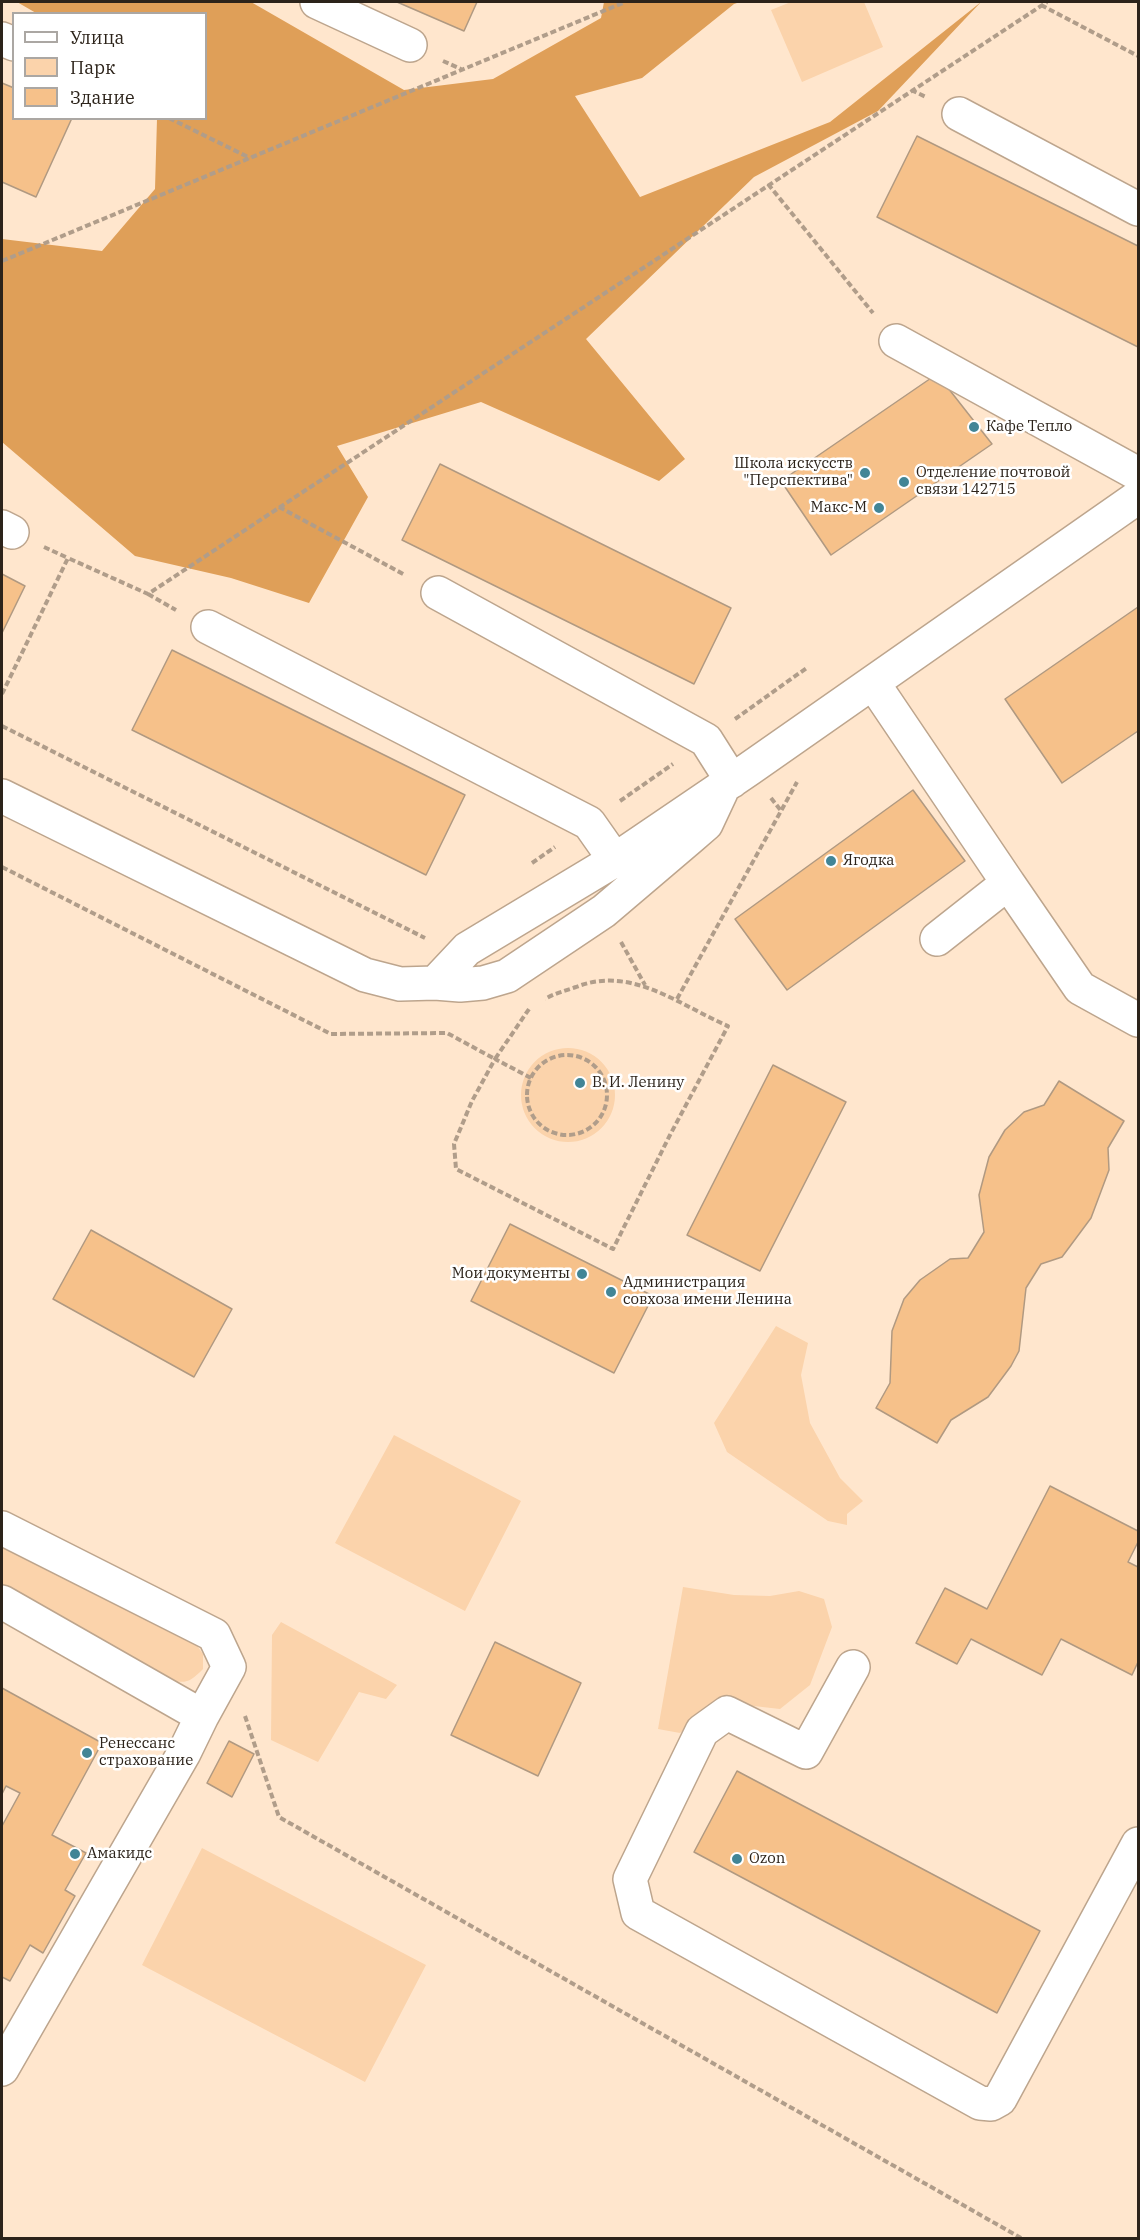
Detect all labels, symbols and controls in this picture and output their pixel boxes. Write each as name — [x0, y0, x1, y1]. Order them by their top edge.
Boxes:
legend — [12, 12, 207, 120]
text: Улица — [70, 26, 124, 49]
text: Парк — [70, 56, 116, 79]
text: Здание — [70, 86, 135, 109]
place label: Кафе Тепло — [986, 418, 1072, 436]
marker: Кафе Тепло — [967, 420, 981, 434]
place label: Школа искусств "Перспектива" — [734, 455, 853, 490]
place label: Отделение почтовой связи 142715 — [916, 464, 1070, 499]
marker: Школа искусств "Перспектива" — [858, 466, 872, 480]
marker: Отделение почтовой связи 142715 — [897, 475, 911, 489]
place label: Макс-М — [811, 499, 867, 517]
marker: Макс-М — [872, 501, 886, 515]
place label: Ягодка — [843, 852, 895, 870]
marker: Ягодка — [824, 854, 838, 868]
place label: В. И. Ленину — [592, 1074, 684, 1092]
marker: В. И. Ленину — [573, 1076, 587, 1090]
place label: Мои документы — [452, 1265, 570, 1283]
marker: Мои документы — [575, 1267, 589, 1281]
place label: Администрация совхоза имени Ленина — [623, 1274, 792, 1309]
marker: Администрация совхоза имени Ленина — [604, 1285, 618, 1299]
place label: Ренессанс страхование — [99, 1735, 193, 1770]
marker: Ренессанс страхование — [80, 1746, 94, 1760]
place label: Амакидс — [87, 1845, 152, 1863]
marker: Амакидс — [68, 1847, 82, 1861]
place label: Ozon — [749, 1850, 785, 1868]
marker: Ozon — [730, 1852, 744, 1866]

